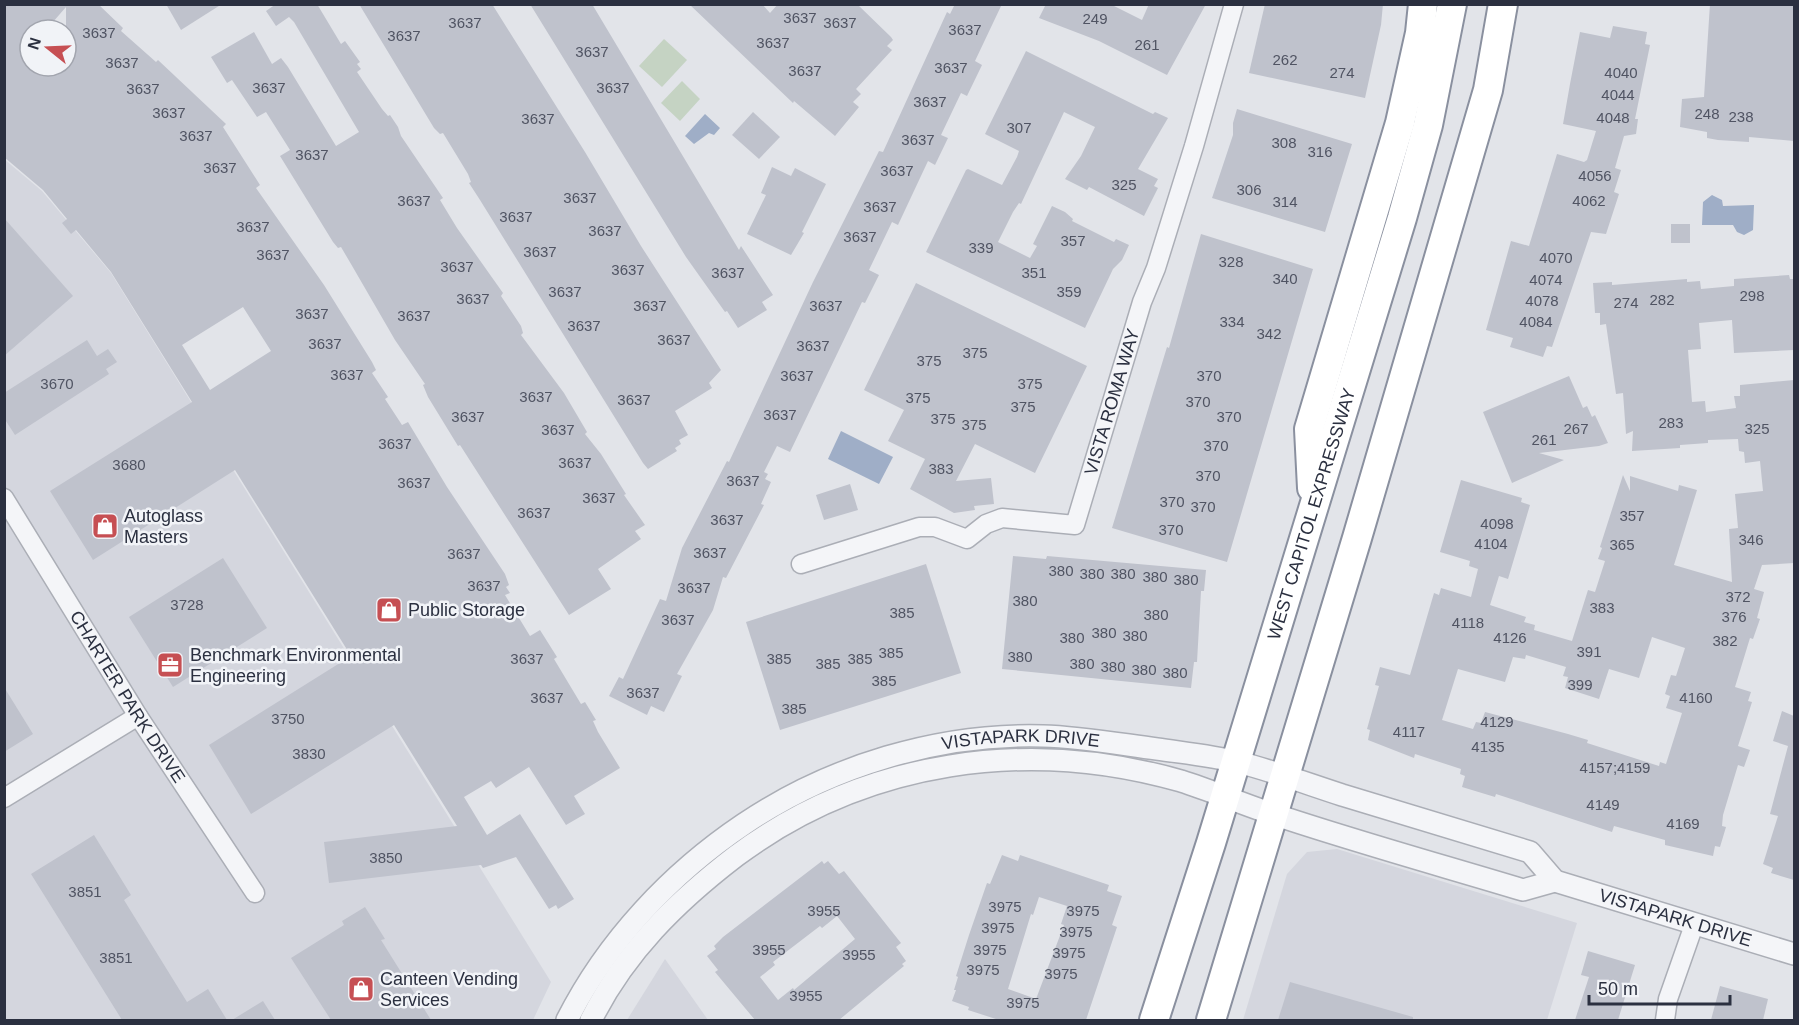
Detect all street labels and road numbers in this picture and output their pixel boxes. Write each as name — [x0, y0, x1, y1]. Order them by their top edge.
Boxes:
street label: VISTA ROMA WAY — [1081, 326, 1143, 477]
street label: WEST CAPITOL EXPRESSWAY — [1264, 386, 1359, 642]
street label: CHARTER PARK DRIVE — [66, 607, 189, 786]
street label: VISTAPARK DRIVE — [940, 726, 1101, 754]
street label: VISTAPARK DRIVE — [1597, 885, 1754, 950]

